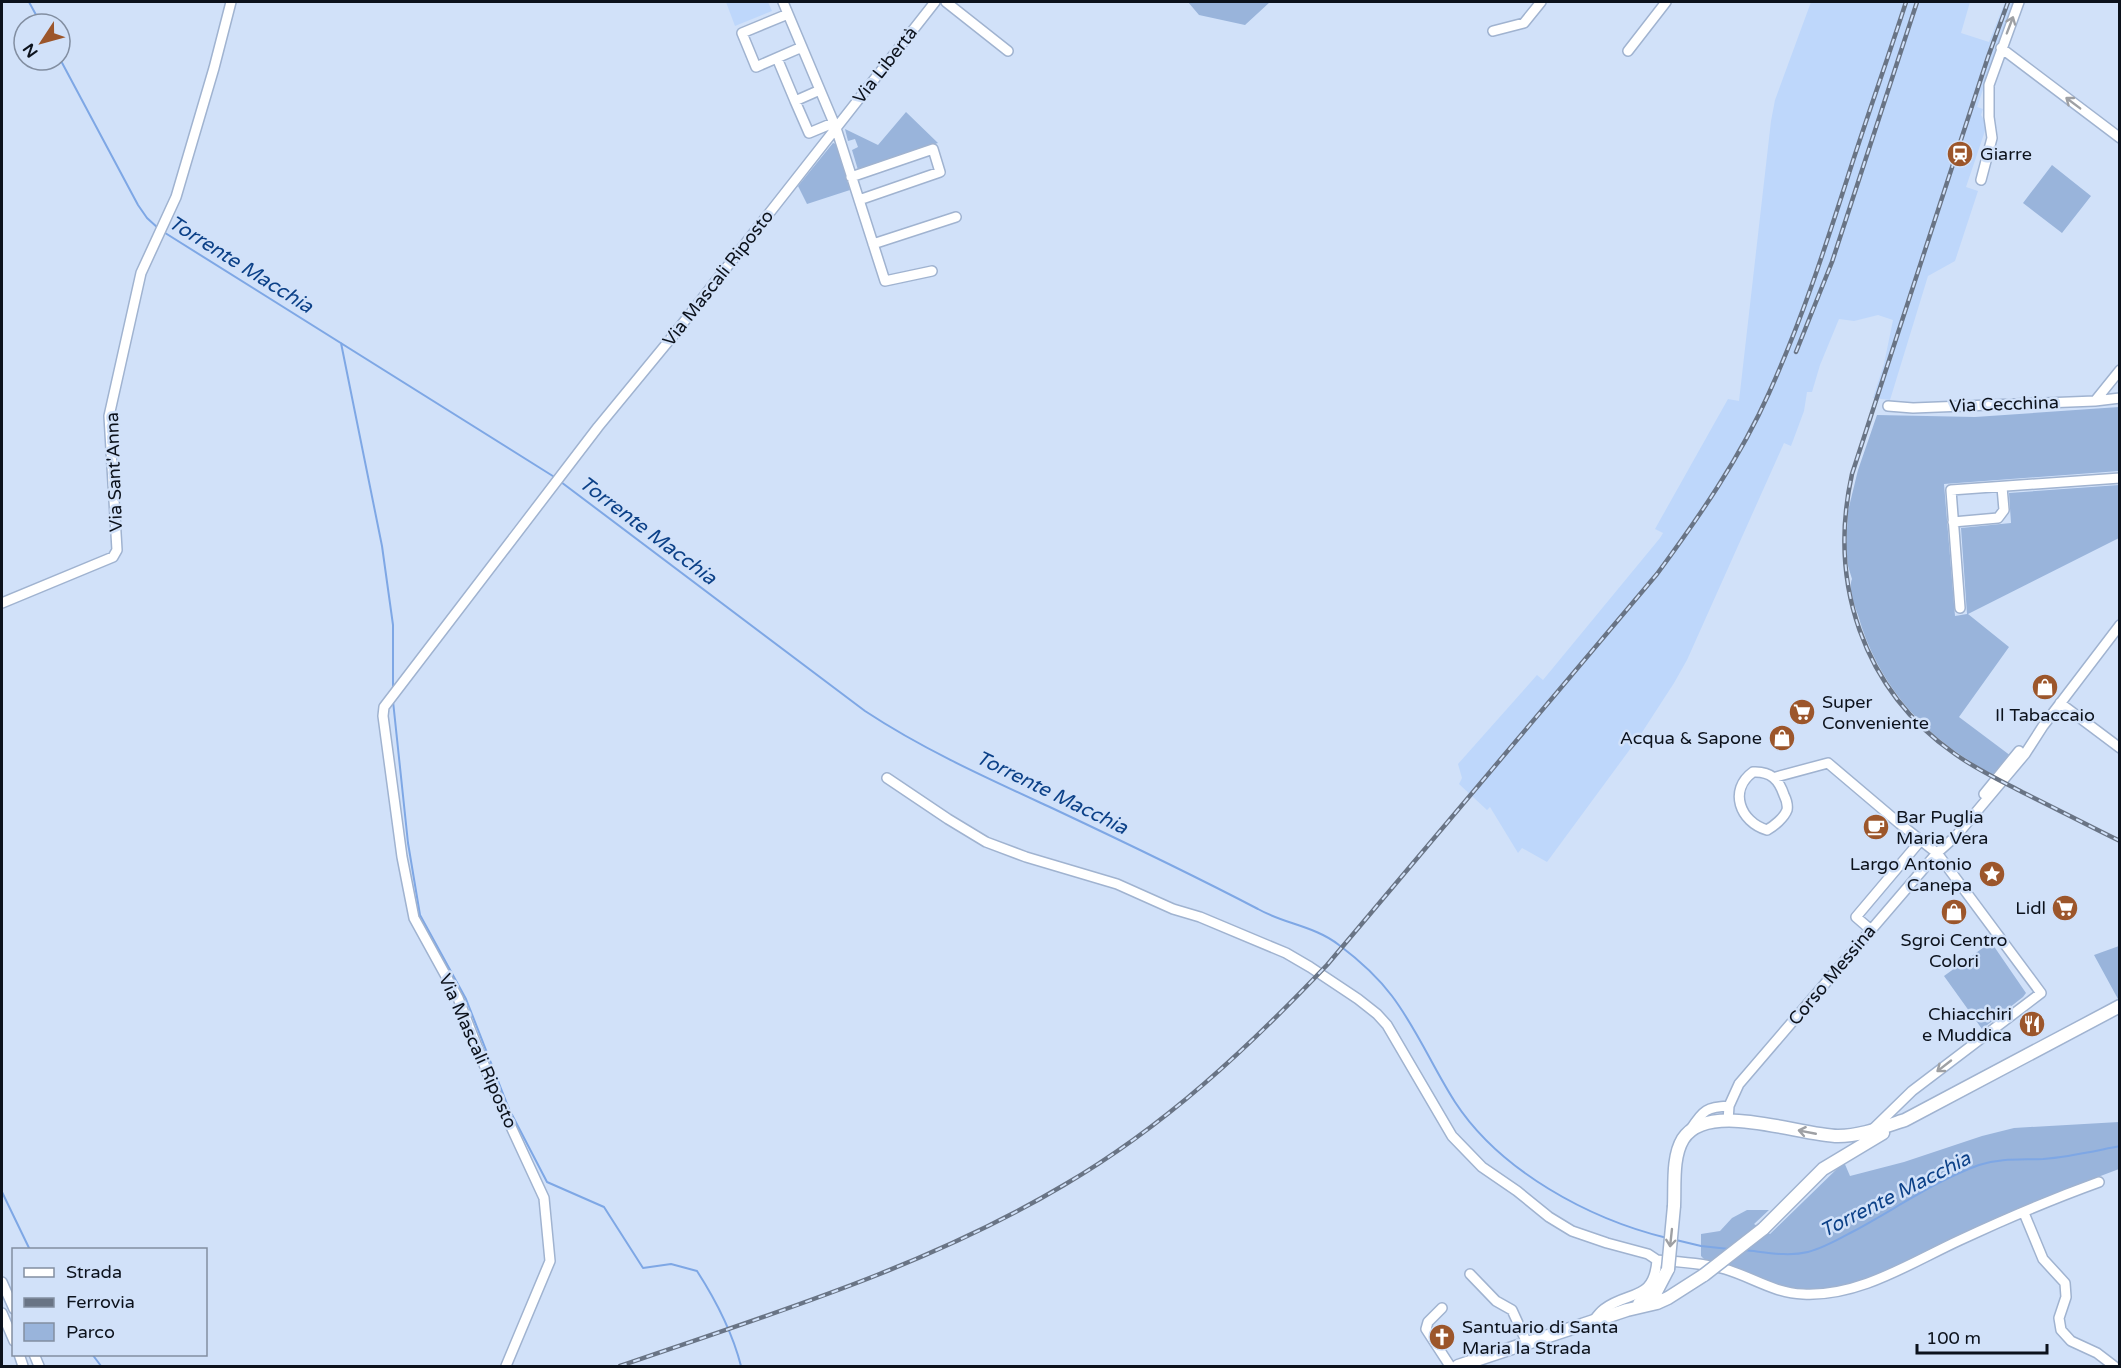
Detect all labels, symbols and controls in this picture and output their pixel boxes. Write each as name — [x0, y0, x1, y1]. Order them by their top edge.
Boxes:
north arrow — [12, 12, 72, 72]
one-way arrow — [2005, 16, 2016, 35]
street label: Via Libertà — [848, 22, 922, 108]
text: N — [19, 39, 43, 61]
one-way arrow — [2065, 96, 2081, 109]
station icon: Giarre — [1945, 139, 1975, 169]
place label: Giarre — [1980, 143, 2032, 165]
street label: Via Mascali Riposto — [658, 205, 778, 351]
water label: Torrente Macchia — [164, 211, 318, 319]
street label: Via Cecchina — [1949, 391, 2059, 417]
street label: Via Sant'Anna — [101, 412, 127, 532]
water label: Torrente Macchia — [574, 471, 721, 591]
shop icon: Il Tabaccaio — [2030, 672, 2060, 702]
place label: Super Conveniente — [1822, 691, 1929, 734]
supermarket icon: Super Conveniente — [1787, 697, 1817, 727]
place label: Il Tabaccaio — [1995, 704, 2095, 726]
shop icon: Acqua & Sapone — [1767, 723, 1797, 753]
place label: Acqua & Sapone — [1620, 727, 1762, 749]
water label: Torrente Macchia — [972, 746, 1132, 840]
place label: Bar Puglia Maria Vera — [1896, 806, 1988, 849]
cafe icon: Bar Puglia Maria Vera — [1861, 812, 1891, 842]
place label: Largo Antonio Canepa — [1850, 853, 1972, 896]
place icon: Largo Antonio Canepa — [1977, 859, 2007, 889]
supermarket icon: Lidl — [2050, 893, 2080, 923]
shop icon: Sgroi Centro Colori — [1939, 897, 1969, 927]
place label: Lidl — [2015, 897, 2046, 919]
street label: Corso Messina — [1784, 920, 1880, 1030]
place label: Sgroi Centro Colori — [1901, 929, 2007, 972]
street label: Via Mascali Riposto — [434, 970, 522, 1132]
place label: Chiacchiri e Muddica — [1922, 1003, 2012, 1046]
restaurant icon: Chiacchiri e Muddica — [2017, 1009, 2047, 1039]
one-way arrow — [1936, 1060, 1952, 1073]
one-way arrow — [1797, 1126, 1817, 1137]
water label: Torrente Macchia — [1816, 1146, 1975, 1243]
one-way arrow — [1665, 1227, 1676, 1247]
legend — [12, 1248, 207, 1356]
text: Strada — [66, 1261, 122, 1283]
text: Ferrovia — [66, 1291, 135, 1313]
place label: Santuario di Santa Maria la Strada — [1462, 1316, 1618, 1359]
scale bar — [1917, 1317, 2048, 1355]
text: Parco — [66, 1321, 115, 1343]
church icon: Santuario di Santa Maria la Strada — [1427, 1322, 1457, 1352]
text: 100 m — [1926, 1327, 1981, 1349]

